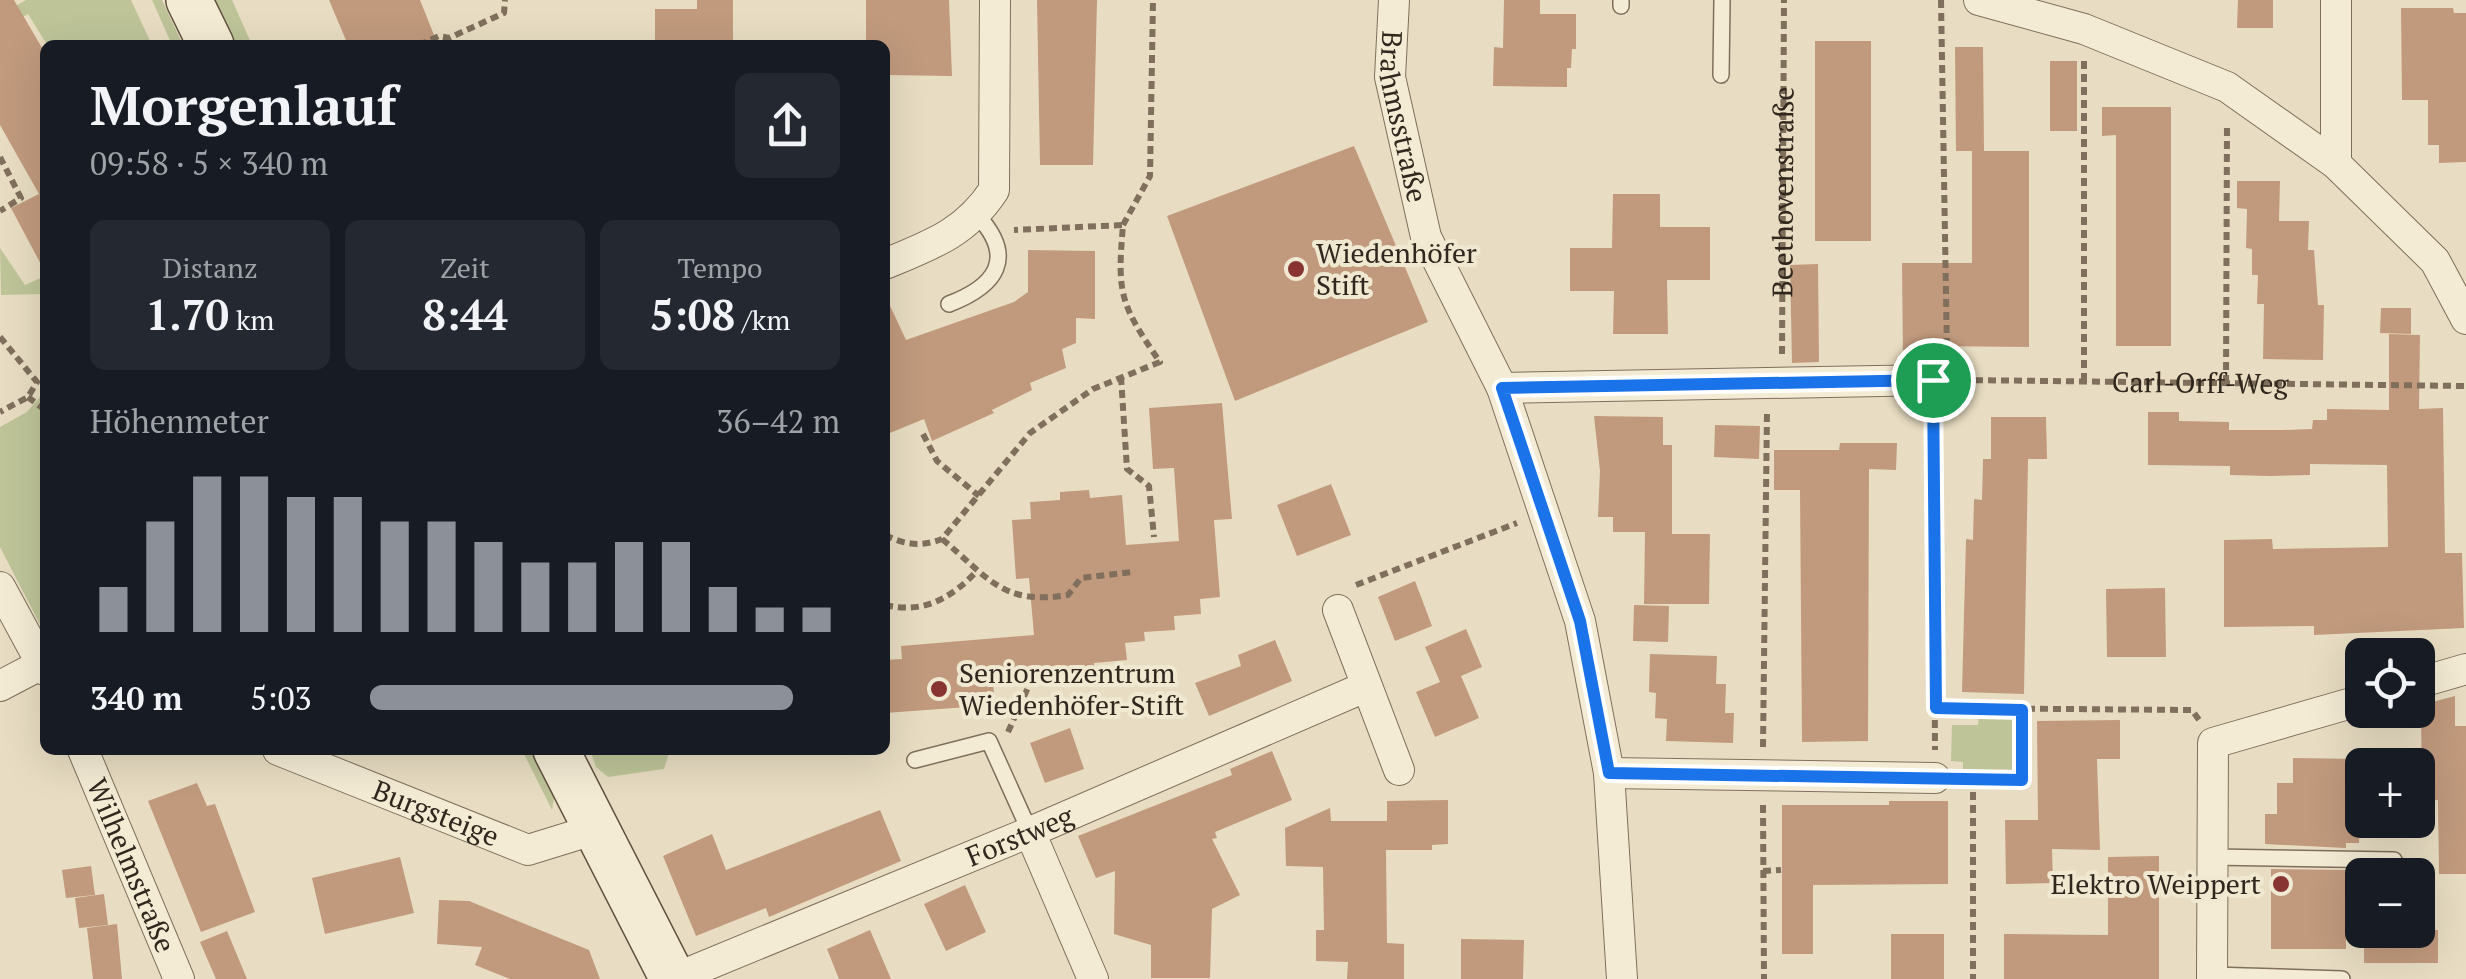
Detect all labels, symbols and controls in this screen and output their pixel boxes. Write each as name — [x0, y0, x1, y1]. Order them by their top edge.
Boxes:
street label: Brahmsstraße — [1372, 30, 1437, 206]
text: Morgenlauf — [90, 68, 397, 141]
button: share — [735, 73, 840, 178]
street label: Beethovenstraße — [1763, 86, 1802, 298]
text: 09:58 · 5 × 340 m — [90, 142, 328, 184]
place label: Wiedenhöfer Stift — [1316, 234, 1477, 303]
text: Distanz — [162, 249, 258, 286]
text: Zeit — [440, 249, 490, 286]
text: Tempo — [677, 249, 763, 286]
marker: Wiedenhöfer Stift — [1285, 258, 1307, 280]
text: 1.70 — [145, 286, 229, 342]
text: 8:44 — [422, 286, 508, 342]
text: 5:08 — [650, 286, 735, 342]
text: km — [229, 301, 275, 338]
text: /km — [735, 301, 790, 338]
pin — [1891, 338, 1976, 423]
icon: arrive — [1906, 353, 1961, 408]
street label: Carl-Orff-Weg — [2111, 363, 2290, 402]
text: Höhenmeter — [90, 400, 269, 442]
text: 36–42 m — [716, 400, 840, 442]
map controls — [2345, 638, 2435, 948]
button: locate — [2345, 638, 2435, 728]
place label: Seniorenzentrum Wiedenhöfer-Stift — [959, 654, 1185, 723]
text: 340 m — [90, 677, 182, 719]
text: 5:03 — [250, 677, 312, 719]
marker: Seniorenzentrum Wiedenhöfer-Stift — [928, 678, 950, 700]
button: + — [2345, 748, 2435, 838]
street label: Burgsteige — [368, 771, 504, 854]
street label: Wilhelmstraße — [79, 772, 185, 958]
street label: Forstweg — [960, 796, 1080, 874]
button: − — [2345, 858, 2435, 948]
place label: Elektro Weippert — [2051, 865, 2262, 902]
marker: Elektro Weippert — [2270, 873, 2292, 895]

